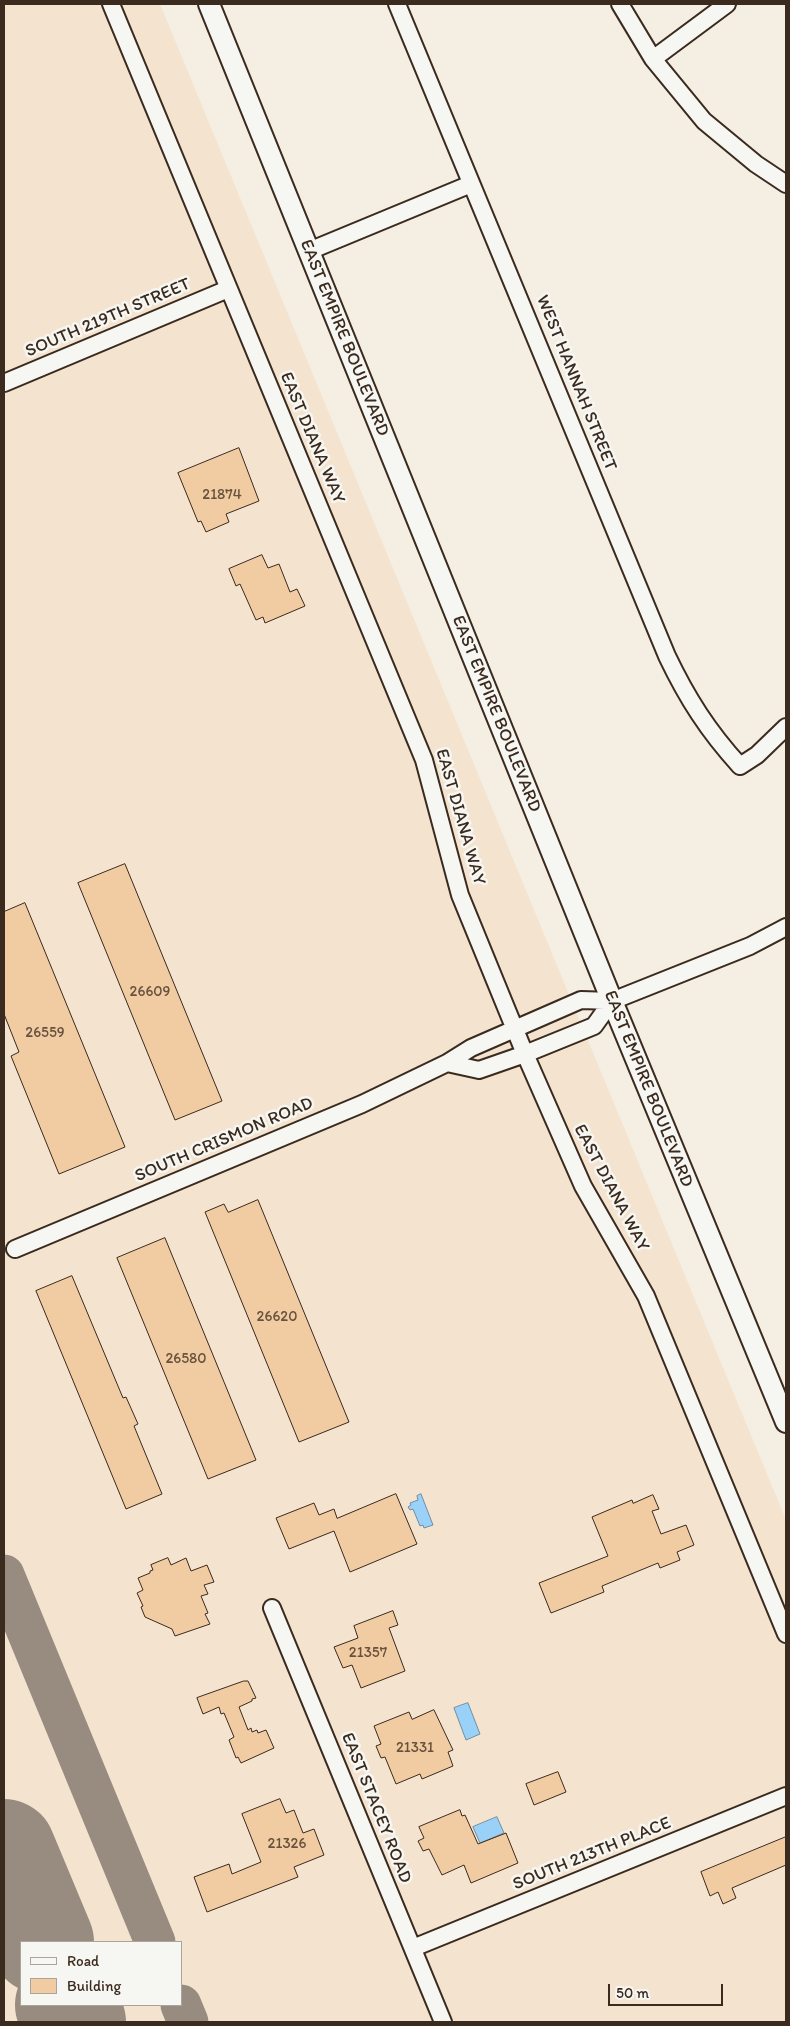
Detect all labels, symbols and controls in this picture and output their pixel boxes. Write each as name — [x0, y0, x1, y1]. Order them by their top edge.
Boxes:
street label: EAST EMPIRE BOULEVARD — [295, 237, 393, 439]
street label: SOUTH 219TH STREET — [22, 273, 194, 363]
street label: WEST HANNAH STREET — [531, 292, 621, 474]
street label: EAST DIANA WAY — [275, 369, 349, 507]
house number: 21874 — [202, 486, 242, 504]
street label: EAST EMPIRE BOULEVARD — [447, 613, 545, 815]
street label: EAST DIANA WAY — [430, 746, 490, 888]
house number: 26609 — [130, 983, 170, 1001]
street label: EAST EMPIRE BOULEVARD — [599, 988, 697, 1190]
house number: 26559 — [25, 1024, 65, 1042]
street label: SOUTH CRISMON ROAD — [132, 1093, 316, 1187]
street label: EAST DIANA WAY — [568, 1121, 654, 1255]
house number: 26620 — [257, 1308, 297, 1326]
house number: 26580 — [165, 1350, 207, 1368]
house number: 21357 — [349, 1644, 387, 1662]
street label: EAST STACEY ROAD — [336, 1730, 416, 1886]
house number: 21331 — [396, 1739, 434, 1757]
street label: SOUTH 213TH PLACE — [510, 1812, 674, 1896]
house number: 21326 — [268, 1835, 306, 1853]
legend — [20, 1941, 182, 2006]
text: Road — [67, 1952, 99, 1970]
scale bar — [610, 1974, 725, 2006]
text: Building — [67, 1977, 121, 1995]
text: 50 m — [616, 1984, 649, 2002]

